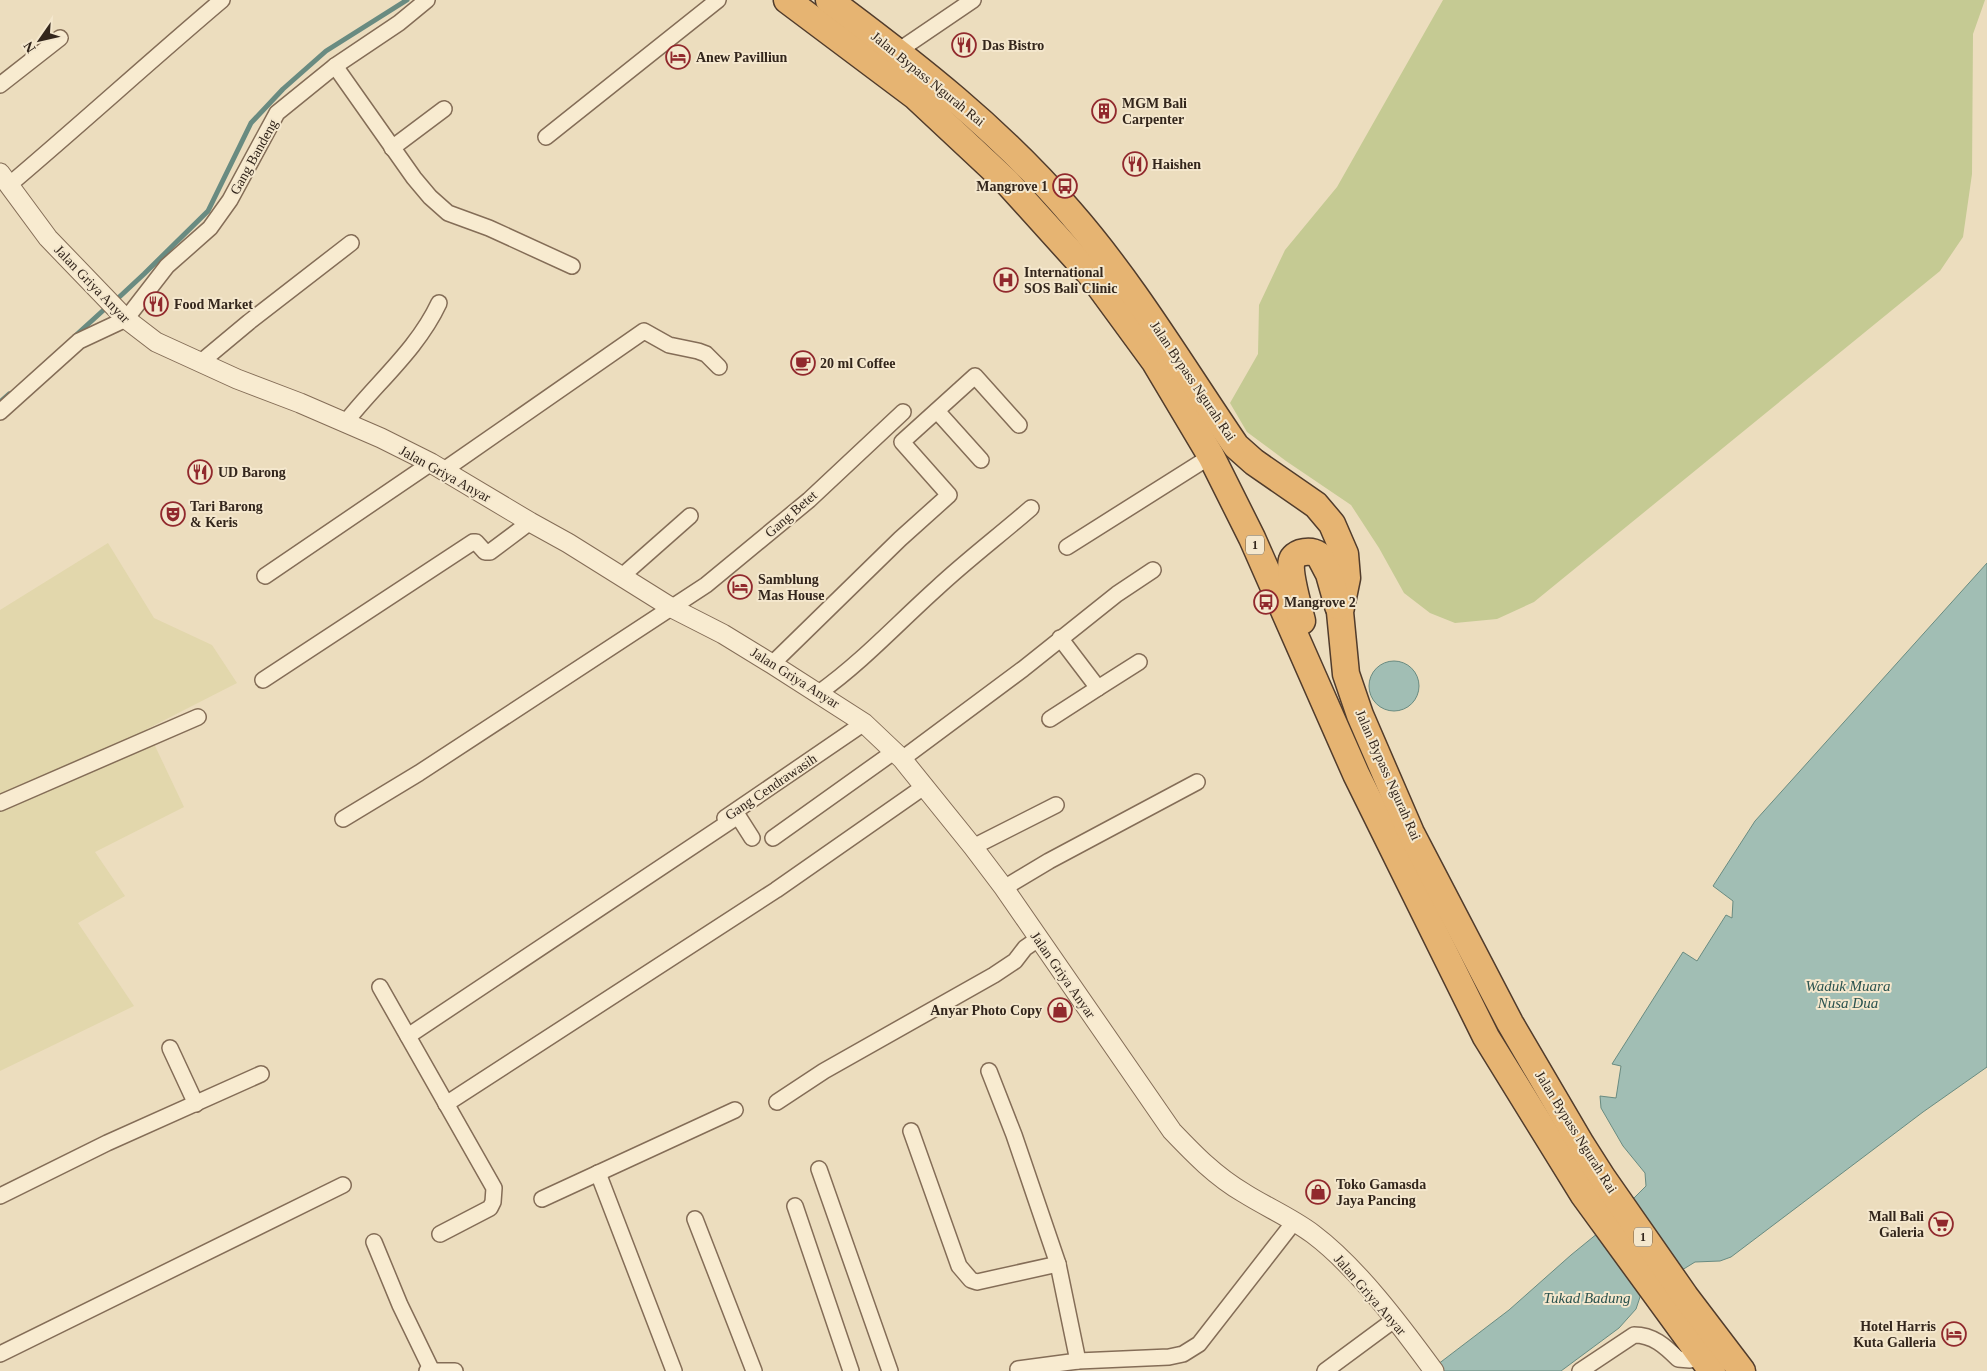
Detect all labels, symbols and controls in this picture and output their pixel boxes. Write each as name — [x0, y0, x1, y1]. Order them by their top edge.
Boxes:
north arrow — [15, 15, 65, 65]
street label: Jalan Bypass Ngurah Rai — [868, 29, 988, 129]
restaurant icon: Das Bistro — [951, 32, 977, 58]
place label: Das Bistro — [982, 38, 1044, 53]
text: N — [21, 39, 39, 55]
hotel icon: Anew Pavilliun — [665, 44, 691, 70]
place label: Anew Pavilliun — [696, 50, 788, 65]
place label: MGM Bali Carpenter — [1122, 96, 1187, 127]
building icon: MGM Bali Carpenter — [1091, 98, 1117, 124]
street label: Gang Bandeng — [227, 117, 281, 197]
restaurant icon: Haishen — [1122, 151, 1148, 177]
place label: Haishen — [1152, 157, 1201, 172]
bus stop icon: Mangrove 1 — [1052, 173, 1078, 199]
place label: Mangrove 1 — [976, 179, 1048, 194]
street label: Jalan Griya Anyar — [51, 242, 133, 326]
place label: International SOS Bali Clinic — [1024, 265, 1117, 296]
hospital icon: International SOS Bali Clinic — [993, 267, 1019, 293]
restaurant icon: Food Market — [143, 291, 169, 317]
place label: Food Market — [174, 297, 253, 312]
street label: Jalan Bypass Ngurah Rai — [1147, 318, 1239, 444]
cafe icon: 20 ml Coffee — [790, 350, 816, 376]
place label: 20 ml Coffee — [820, 356, 895, 371]
street label: Jalan Griya Anyar — [397, 443, 493, 505]
restaurant icon: UD Barong — [187, 459, 213, 485]
place label: UD Barong — [218, 465, 286, 480]
street label: Gang Betet — [762, 487, 820, 540]
place label: Tari Barong & Keris — [190, 499, 263, 530]
theatre icon: Tari Barong & Keris — [160, 501, 186, 527]
road number: 1 — [1246, 536, 1264, 554]
place label: Samblung Mas House — [758, 572, 825, 603]
hotel icon: Samblung Mas House — [727, 574, 753, 600]
bus stop icon: Mangrove 2 — [1253, 589, 1279, 615]
place label: Mangrove 2 — [1284, 595, 1356, 610]
street label: Jalan Griya Anyar — [748, 645, 842, 712]
street label: Jalan Bypass Ngurah Rai — [1352, 707, 1424, 843]
street label: Gang Cendrawasih — [722, 751, 820, 823]
street label: Jalan Griya Anyar — [1028, 929, 1099, 1021]
water label: Waduk Muara Nusa Dua — [1806, 978, 1890, 1011]
shop icon: Anyar Photo Copy — [1047, 997, 1073, 1023]
place label: Anyar Photo Copy — [930, 1003, 1042, 1018]
street label: Jalan Bypass Ngurah Rai — [1532, 1068, 1620, 1196]
place label: Toko Gamasda Jaya Pancing — [1336, 1177, 1426, 1208]
shop icon: Toko Gamasda Jaya Pancing — [1305, 1179, 1331, 1205]
place label: Mall Bali Galeria — [1868, 1209, 1924, 1240]
supermarket icon: Mall Bali Galeria — [1928, 1211, 1954, 1237]
road number: 1 — [1634, 1228, 1652, 1246]
street label: Jalan Griya Anyar — [1331, 1252, 1409, 1339]
water label: Tukad Badung — [1543, 1290, 1631, 1306]
place label: Hotel Harris Kuta Galleria — [1853, 1319, 1937, 1350]
hotel icon: Hotel Harris Kuta Galleria — [1941, 1321, 1967, 1347]

